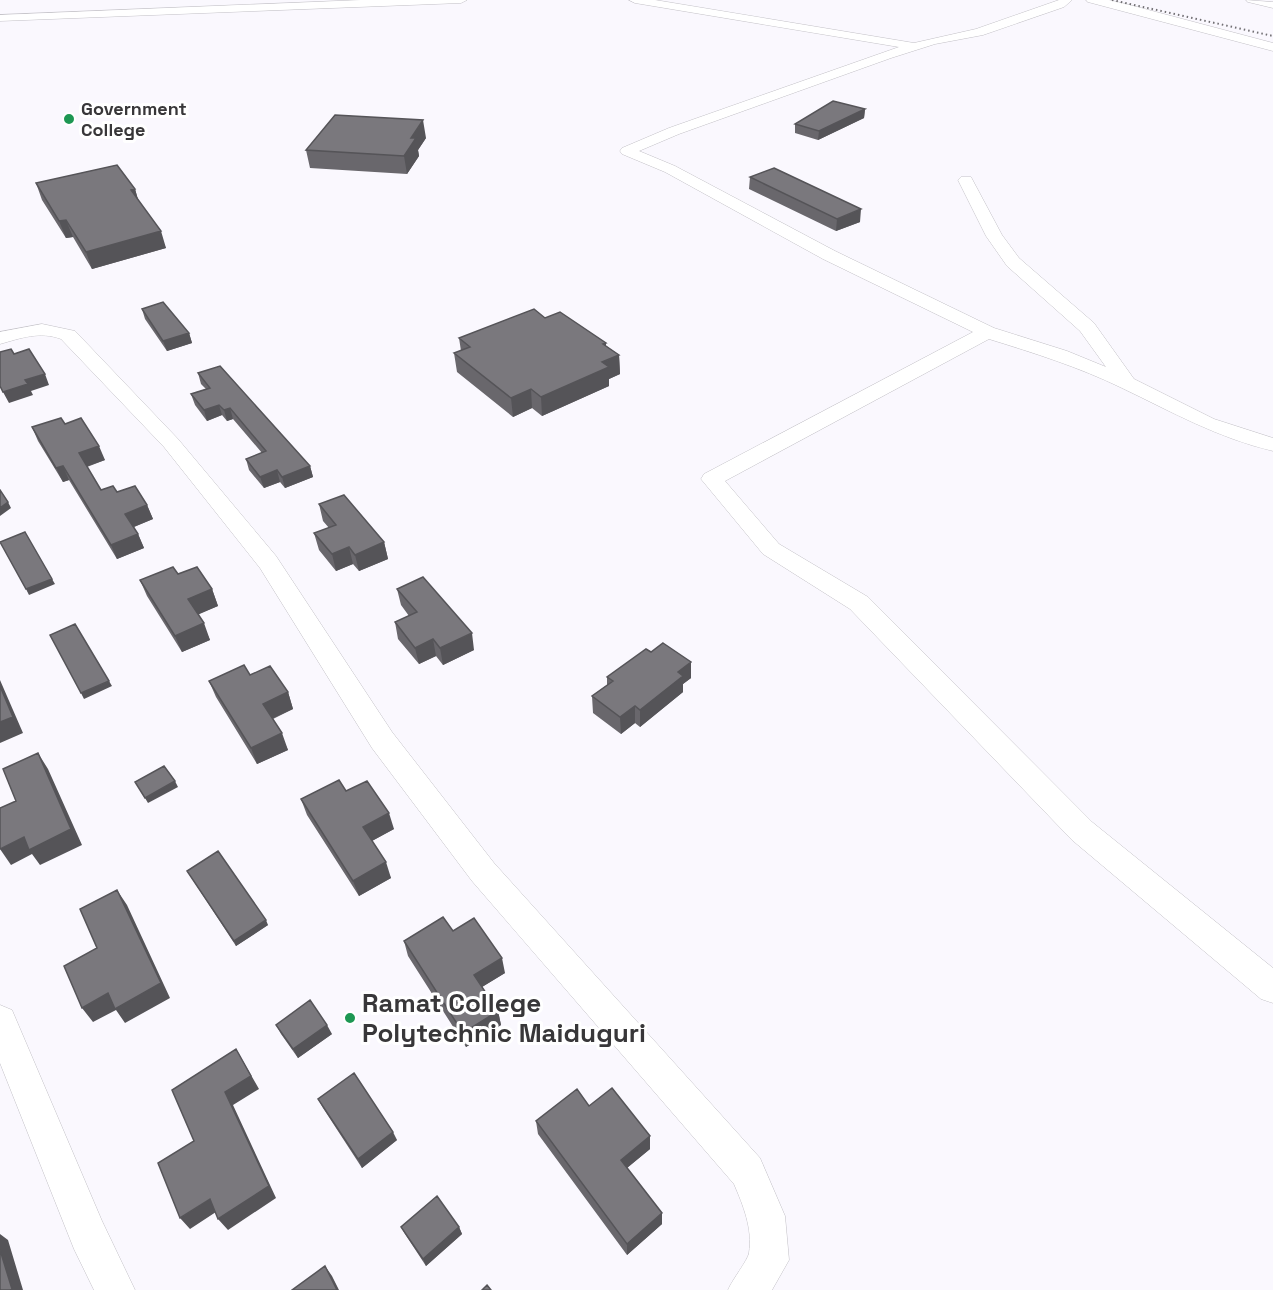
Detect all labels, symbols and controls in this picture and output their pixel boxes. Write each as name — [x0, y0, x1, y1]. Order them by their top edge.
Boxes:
place label: Government College — [81, 97, 187, 141]
marker: Government College — [62, 112, 76, 126]
place label: Ramat College Polytechnic Maiduguri — [362, 986, 646, 1050]
marker: Ramat College Polytechnic Maiduguri — [343, 1011, 357, 1025]

